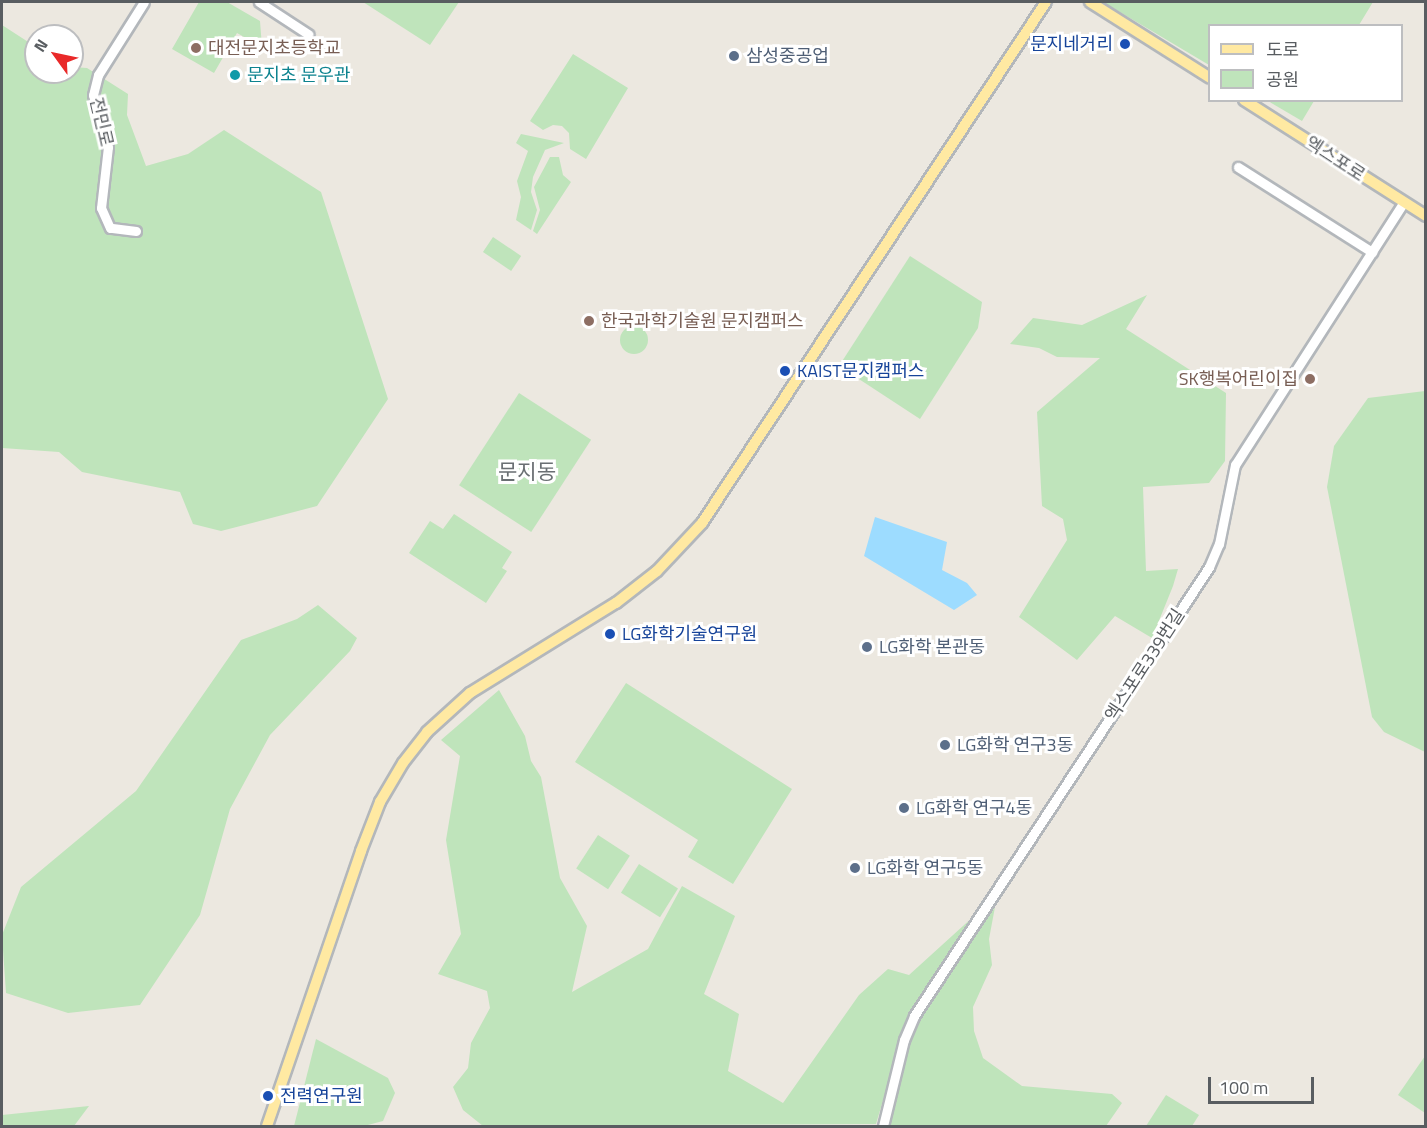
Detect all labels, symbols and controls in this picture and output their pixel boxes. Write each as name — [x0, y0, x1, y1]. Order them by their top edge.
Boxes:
north arrow — [24, 24, 84, 84]
legend — [1208, 24, 1403, 102]
place label: 문지네거리 — [1030, 33, 1113, 55]
text: N — [27, 34, 54, 56]
text: 도로 — [1266, 36, 1299, 63]
place label: 대전문지초등학교 — [208, 37, 340, 59]
marker: 문지네거리 — [1118, 37, 1132, 51]
marker: 대전문지초등학교 — [189, 41, 203, 55]
place label: 삼성중공업 — [746, 45, 829, 67]
marker: 삼성중공업 — [727, 49, 741, 63]
place label: 문지초 문우관 — [247, 64, 350, 86]
text: 공원 — [1266, 66, 1299, 93]
marker: 문지초 문우관 — [228, 68, 242, 82]
street label: 전민로 — [85, 95, 117, 149]
street label: 엑스포로 — [1301, 132, 1369, 186]
place label: 한국과학기술원 문지캠퍼스 — [601, 310, 804, 332]
marker: 한국과학기술원 문지캠퍼스 — [582, 314, 596, 328]
place label: KAIST문지캠퍼스 — [797, 360, 924, 382]
marker: KAIST문지캠퍼스 — [778, 364, 792, 378]
place label: SK행복어린이집 — [1179, 368, 1298, 390]
marker: SK행복어린이집 — [1303, 372, 1317, 386]
district label: 문지동 — [498, 458, 556, 484]
street label: 엑스포로339번길 — [1101, 605, 1189, 725]
place label: LG화학기술연구원 — [622, 623, 757, 645]
marker: LG화학기술연구원 — [603, 627, 617, 641]
place label: LG화학 본관동 — [879, 636, 985, 658]
marker: LG화학 본관동 — [860, 640, 874, 654]
place label: LG화학 연구3동 — [957, 734, 1073, 756]
marker: LG화학 연구3동 — [938, 738, 952, 752]
place label: LG화학 연구4동 — [916, 797, 1032, 819]
marker: LG화학 연구4동 — [897, 801, 911, 815]
place label: LG화학 연구5동 — [867, 857, 983, 879]
marker: LG화학 연구5동 — [848, 861, 862, 875]
scale bar — [1211, 1065, 1318, 1103]
text: 100 m — [1219, 1074, 1268, 1101]
place label: 전력연구원 — [280, 1085, 363, 1107]
marker: 전력연구원 — [261, 1089, 275, 1103]

